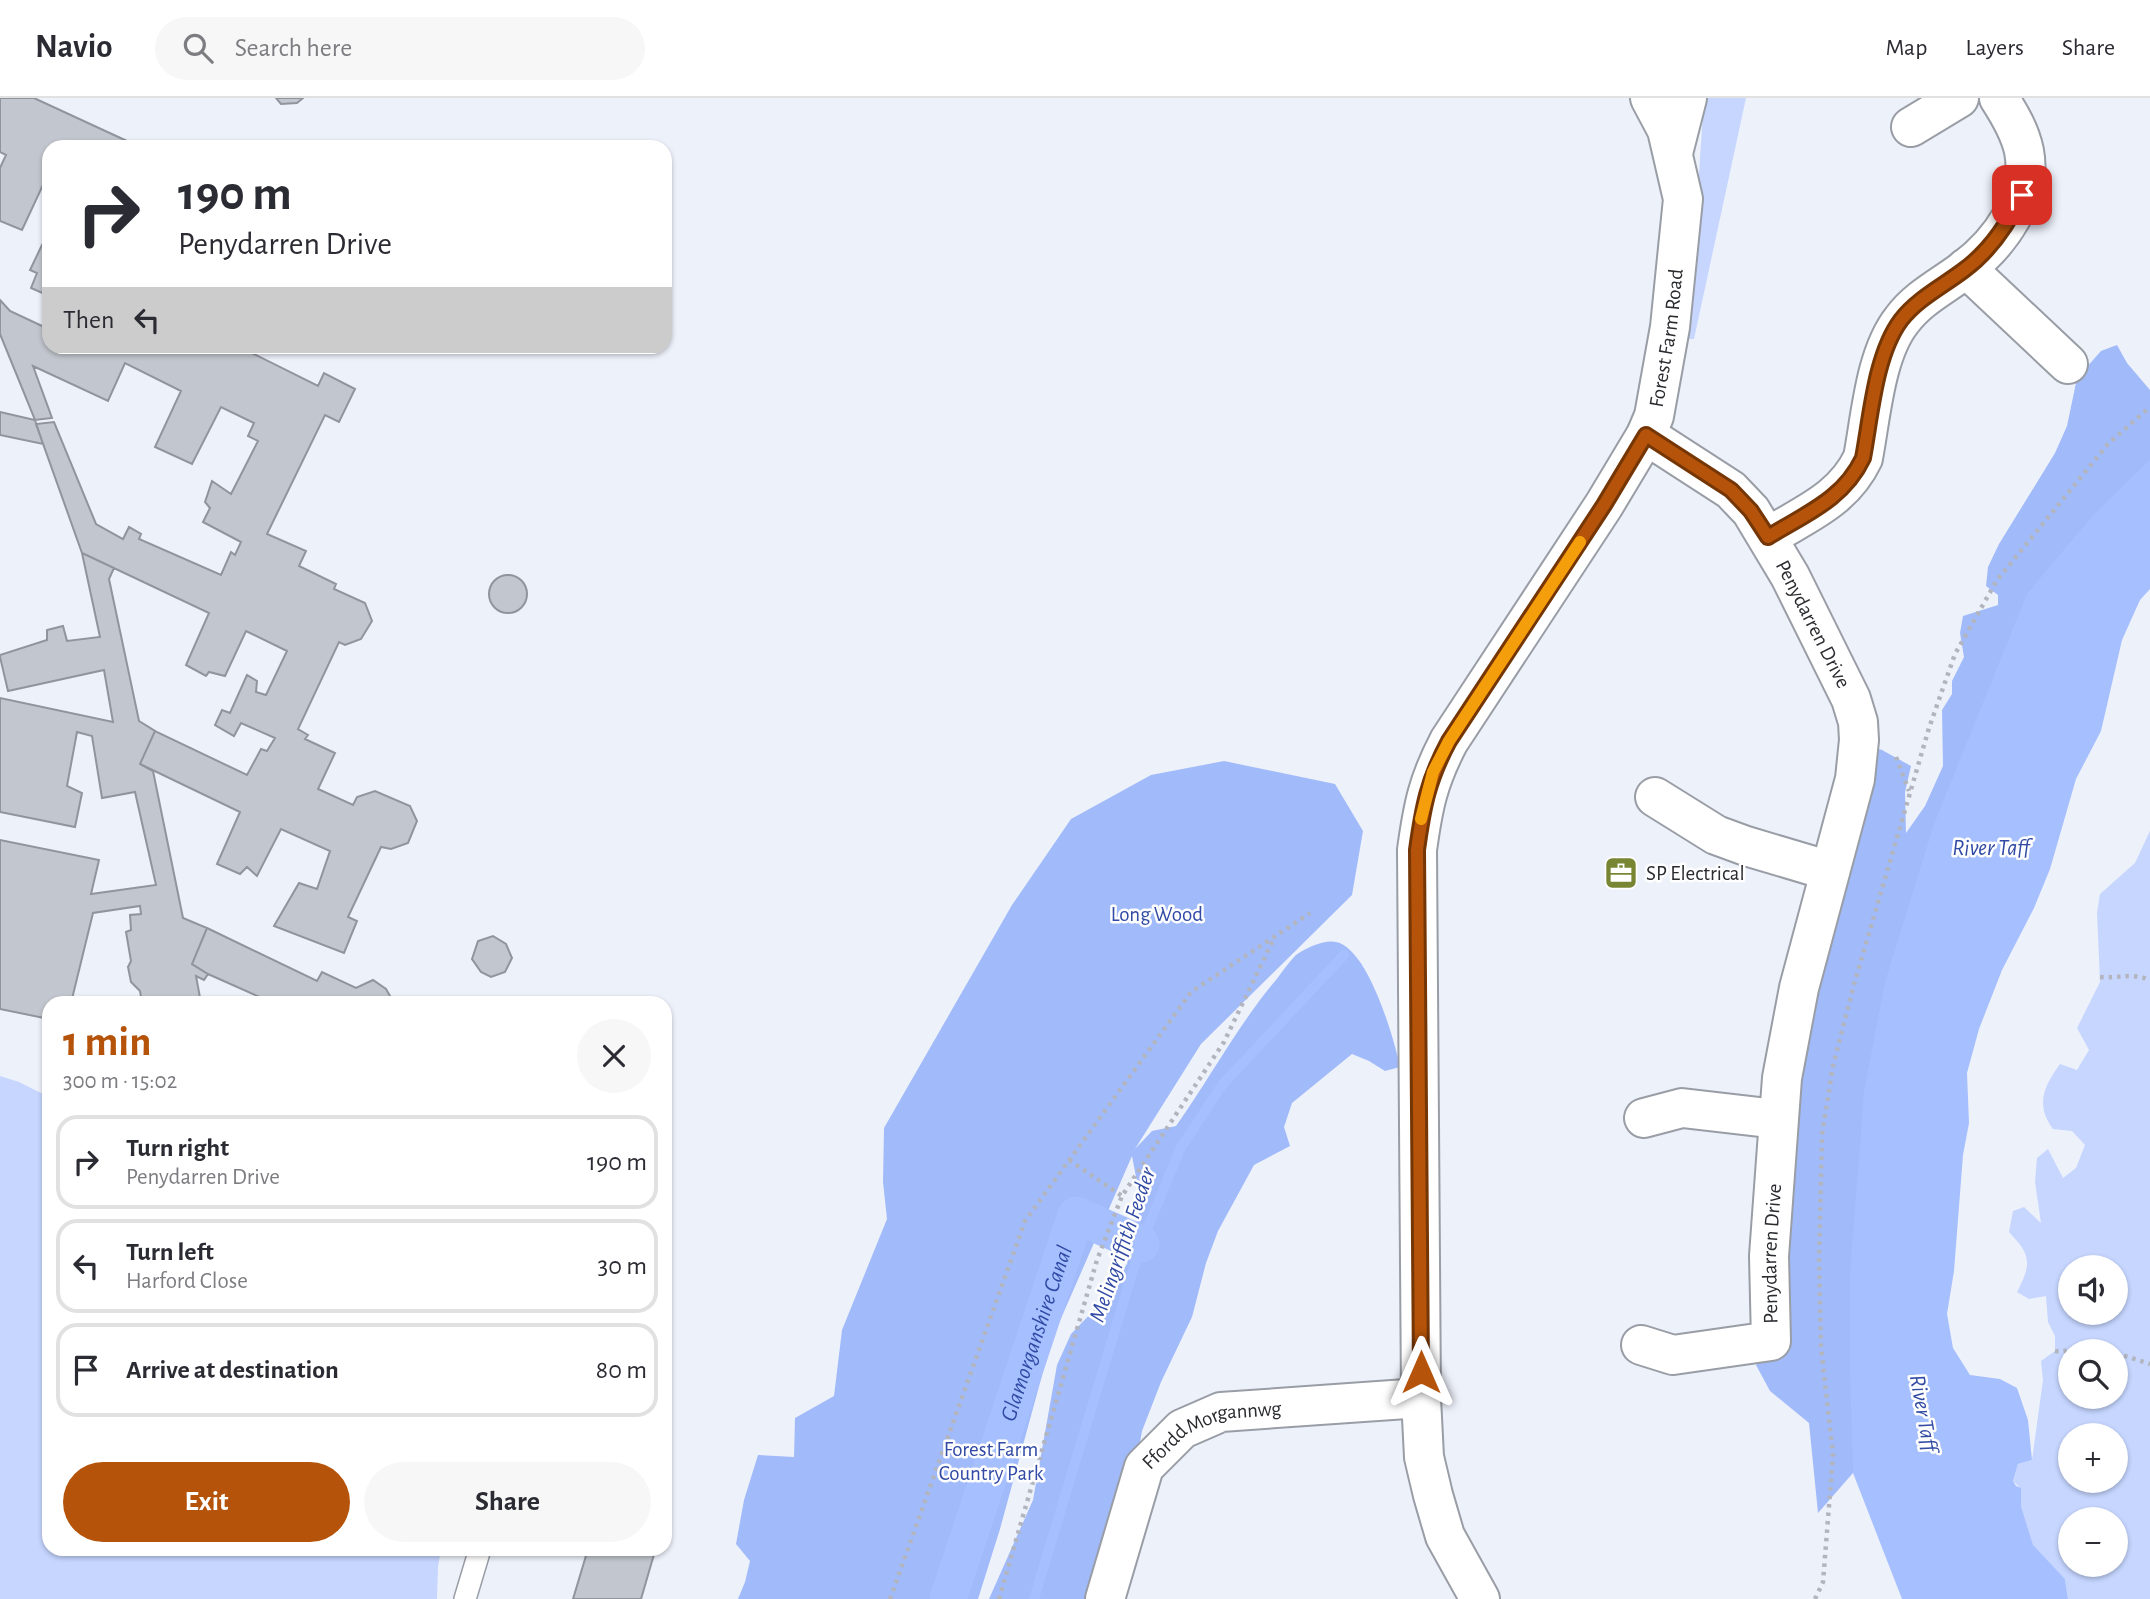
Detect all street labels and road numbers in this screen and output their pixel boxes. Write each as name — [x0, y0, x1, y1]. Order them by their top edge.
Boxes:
street label: Forest Farm Road — [1645, 268, 1686, 409]
street label: Penydarren Drive — [1772, 557, 1854, 691]
street label: Penydarren Drive — [1758, 1183, 1785, 1324]
street label: Ffordd Morgannwg — [1138, 1397, 1283, 1473]

